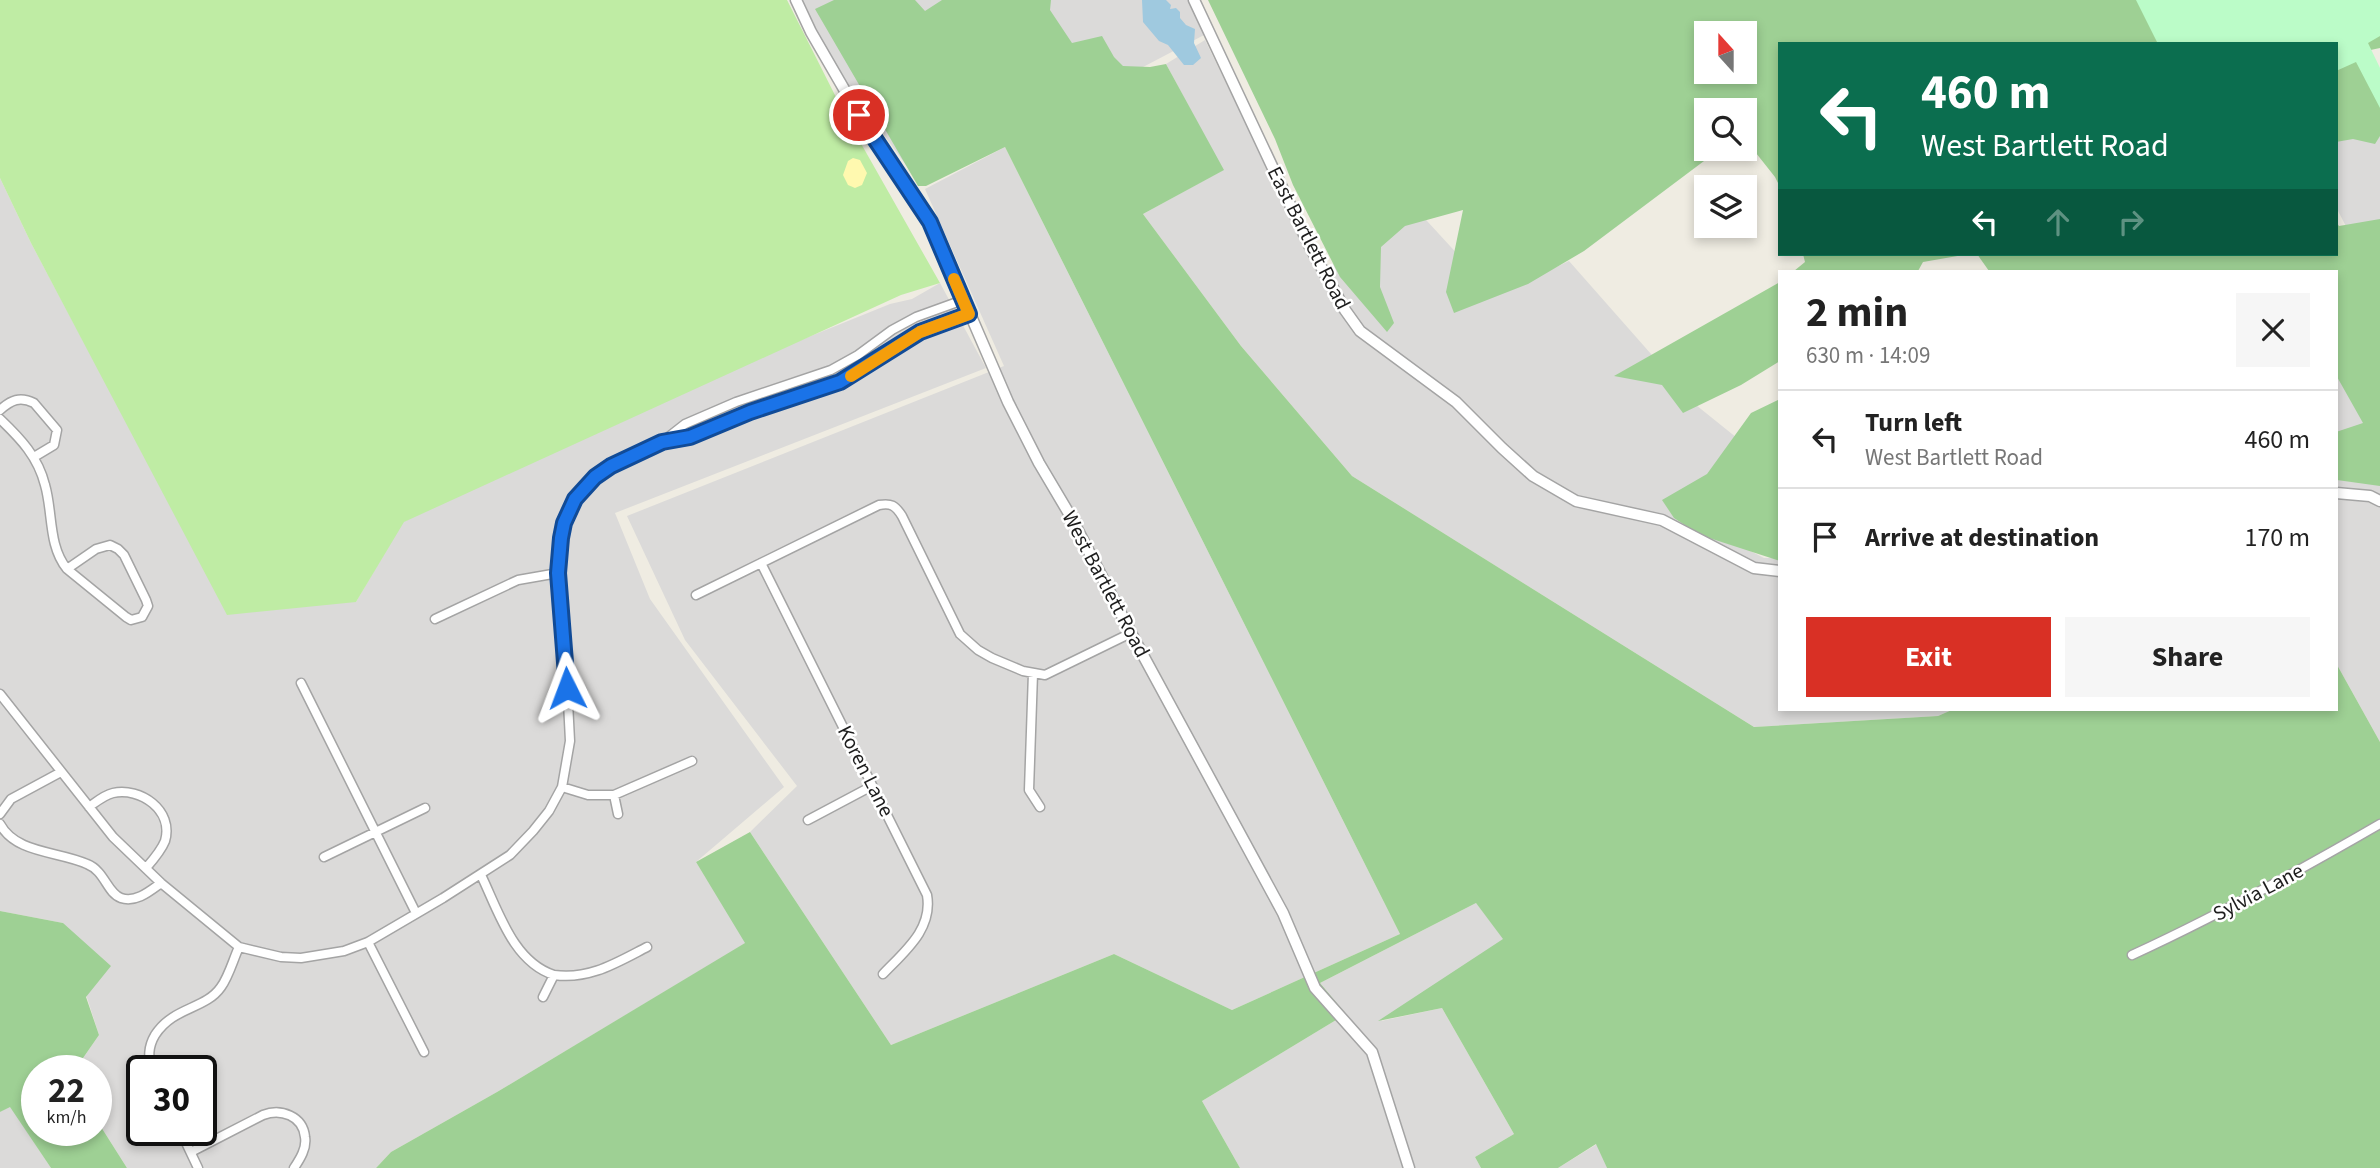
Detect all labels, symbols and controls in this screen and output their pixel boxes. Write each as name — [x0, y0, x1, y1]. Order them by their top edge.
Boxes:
north arrow — [1694, 21, 1757, 84]
map controls — [1694, 21, 1757, 238]
text: 460 m — [1921, 58, 2050, 128]
icon: left — [1806, 70, 1897, 161]
pin — [829, 85, 889, 145]
icon: arrive — [840, 96, 878, 134]
button: search — [1694, 98, 1757, 161]
text: West Bartlett Road — [1921, 123, 2169, 169]
street label: East Bartlett Road — [1260, 161, 1358, 315]
button: layers — [1694, 175, 1757, 238]
icon: left — [1966, 203, 2004, 241]
icon: ahead — [2039, 203, 2077, 241]
icon: right — [2112, 203, 2150, 241]
text: 2 min — [1806, 283, 1908, 343]
button: close — [2236, 293, 2310, 367]
text: 630 m · 14:09 — [1806, 339, 1930, 372]
text: Turn left — [1865, 404, 1962, 441]
icon: left — [1806, 420, 1844, 458]
text: 460 m — [2244, 421, 2310, 458]
text: West Bartlett Road — [1865, 441, 2043, 474]
street label: West Bartlett Road — [1055, 505, 1157, 663]
icon: arrive — [1806, 518, 1844, 556]
text: Arrive at destination — [1865, 519, 2099, 556]
text: 170 m — [2244, 519, 2310, 556]
button: Exit — [1806, 617, 2051, 697]
button: Share — [2065, 617, 2310, 697]
position arrow — [530, 651, 604, 725]
street label: Koren Lane — [830, 720, 902, 822]
street label: Sylvia Lane — [2207, 856, 2309, 928]
speed limit sign: 30 — [126, 1055, 217, 1146]
text: 22 — [48, 1066, 85, 1116]
text: km/h — [47, 1105, 86, 1130]

